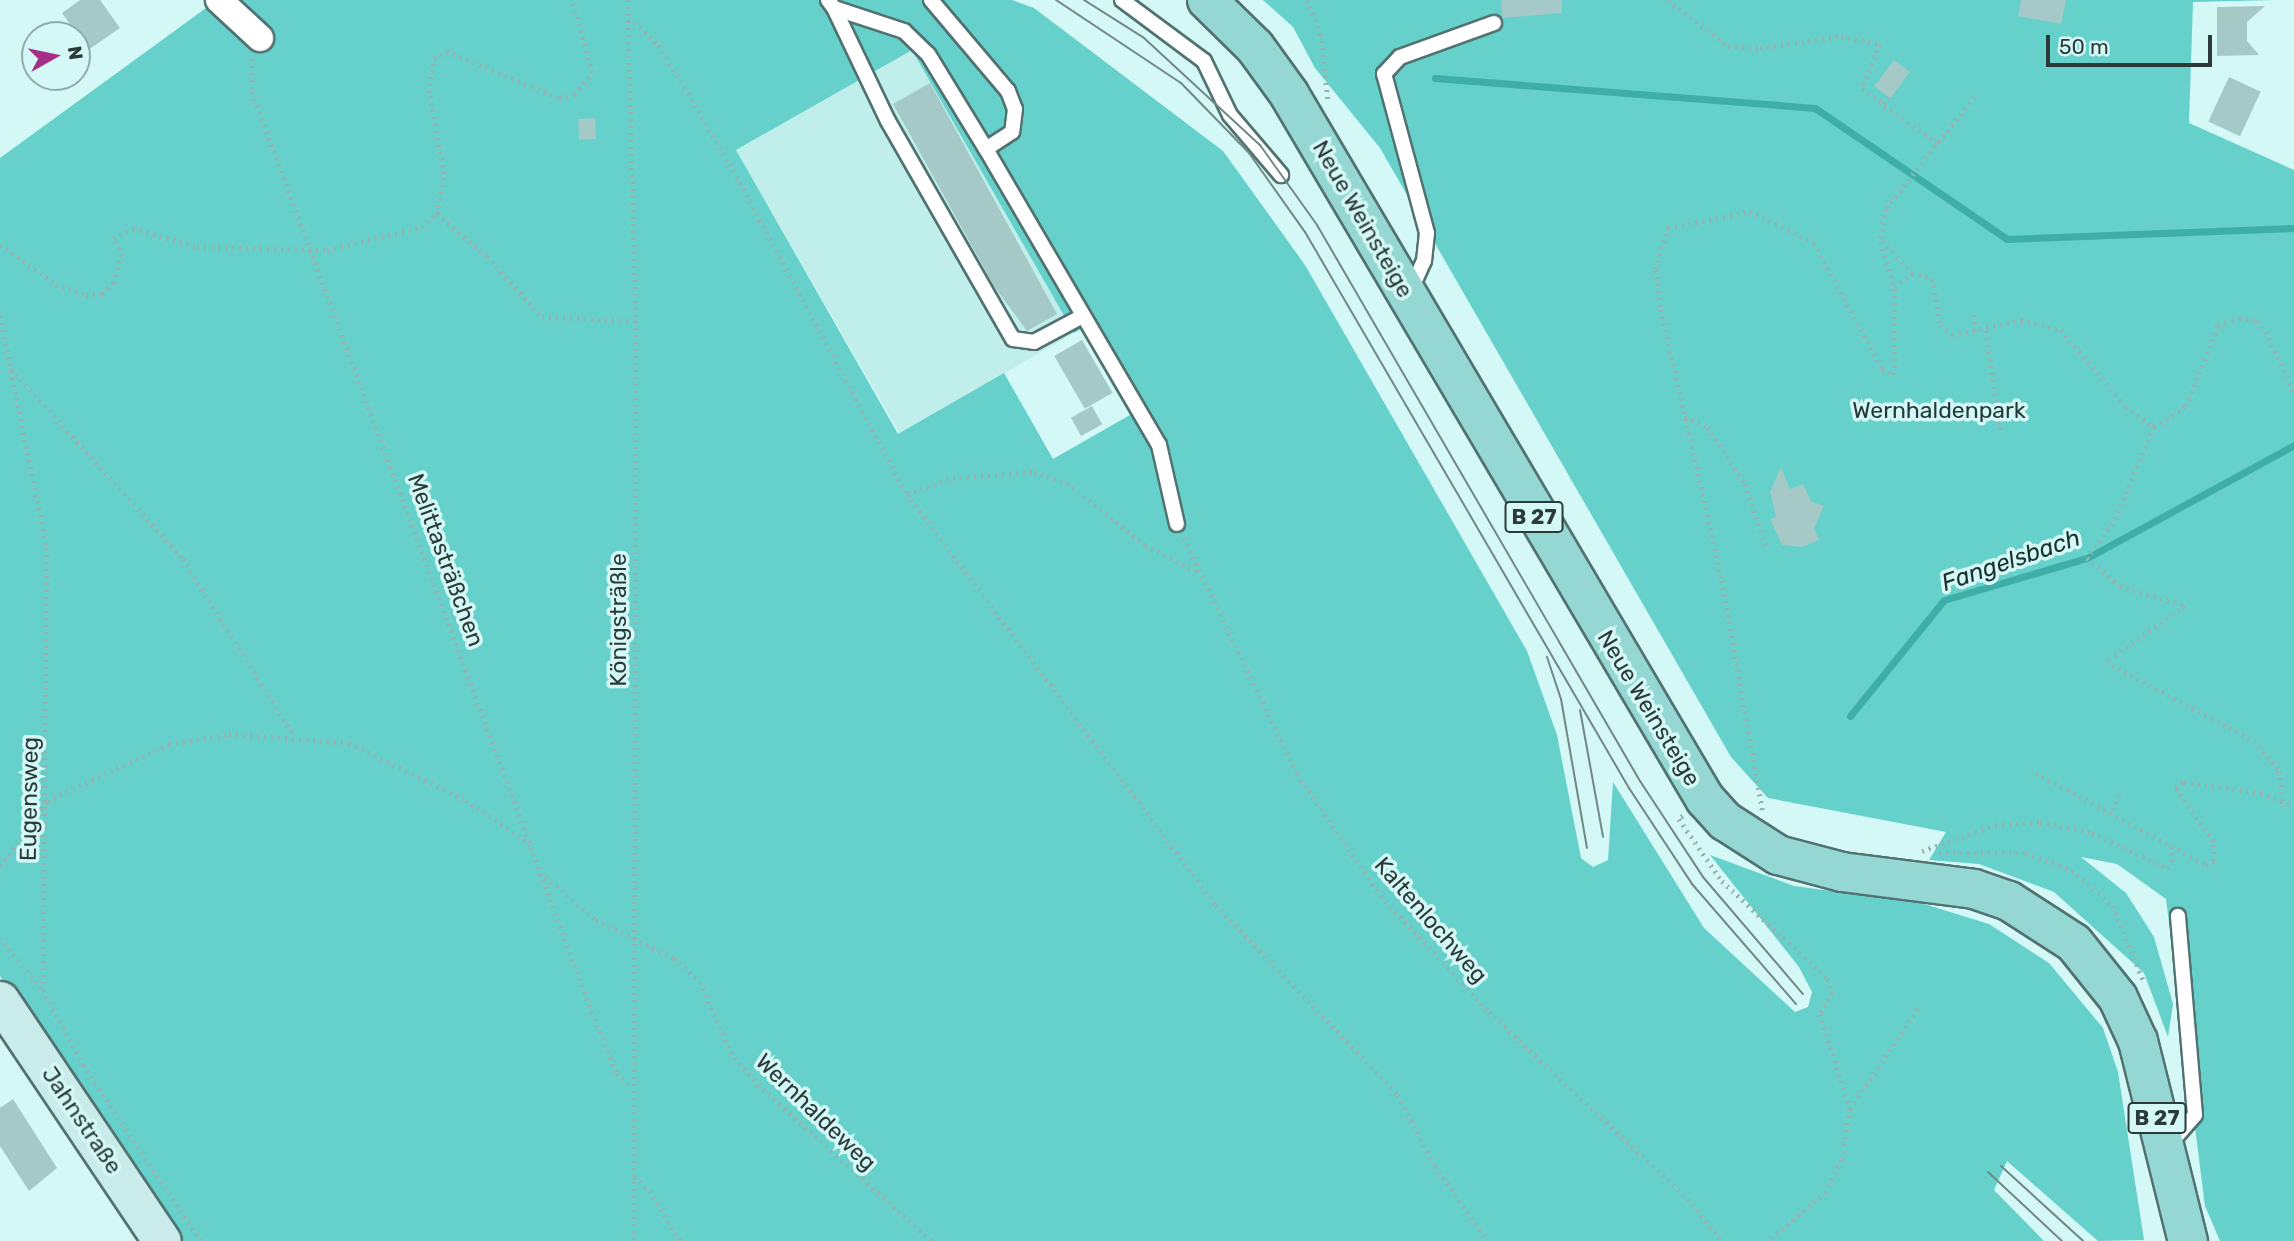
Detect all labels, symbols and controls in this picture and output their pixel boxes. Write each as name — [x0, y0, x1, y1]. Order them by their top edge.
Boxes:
north arrow — [21, 21, 91, 91]
scale bar — [2049, 21, 2215, 65]
text: 50 m — [2059, 34, 2109, 59]
text: N — [63, 44, 88, 61]
street label: Neue Weinsteige — [1307, 135, 1419, 303]
park label: Wernhaldenpark — [1852, 396, 2026, 424]
street label: Melittasträßchen — [402, 470, 490, 650]
road number: B 27 — [1504, 500, 1564, 534]
water label: Fangelsbach — [1938, 524, 2084, 598]
street label: Königsträßle — [604, 553, 632, 687]
street label: Neue Weinsteige — [1592, 625, 1706, 791]
street label: Eugensweg — [14, 737, 44, 861]
street label: Kaltenlochweg — [1369, 851, 1493, 989]
street label: Wernhaldeweg — [750, 1048, 882, 1176]
street label: Jahnstraße — [36, 1061, 128, 1179]
road number: B 27 — [2127, 1100, 2187, 1136]

